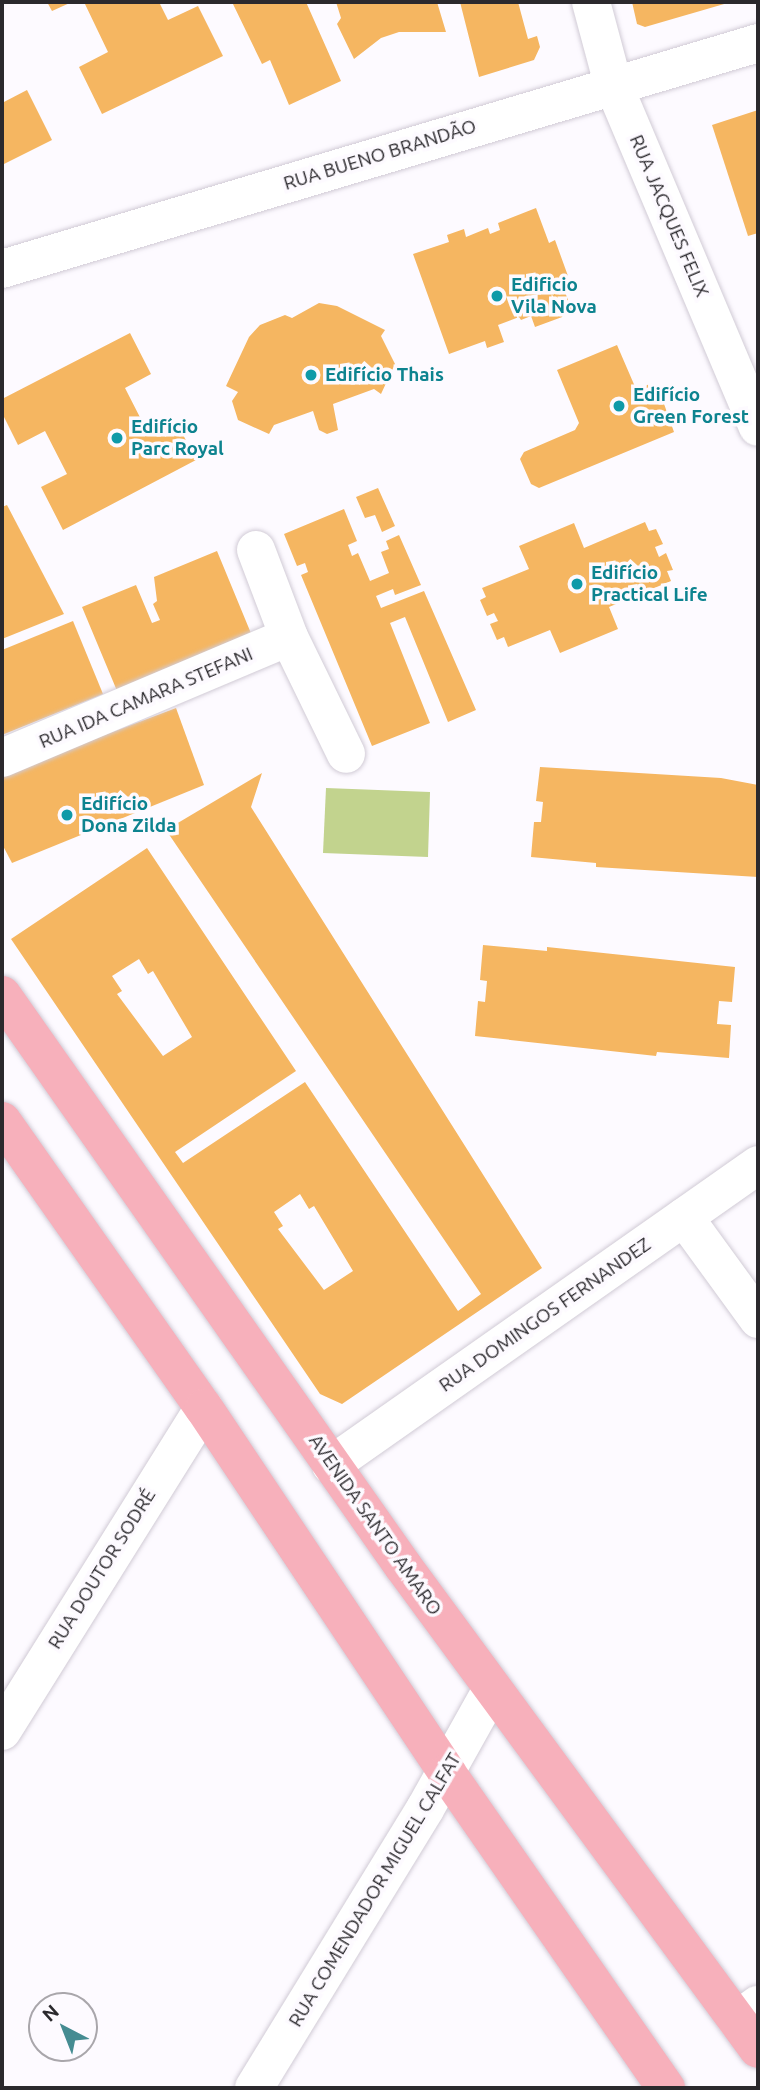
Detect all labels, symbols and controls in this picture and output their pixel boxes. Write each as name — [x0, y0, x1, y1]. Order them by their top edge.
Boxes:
street label: RUA BUENO BRANDÃO — [281, 115, 479, 195]
street label: RUA JACQUES FELIX — [625, 131, 713, 301]
place label: Edificio Vila Nova — [511, 274, 597, 318]
marker: Edificio Vila Nova — [489, 288, 505, 304]
place label: Edifício Thais — [325, 364, 444, 386]
marker: Edifício Thais — [303, 367, 319, 383]
place label: Edifício Green Forest — [633, 384, 749, 428]
marker: Edifício Green Forest — [611, 398, 627, 414]
place label: Edifício Parc Royal — [131, 416, 224, 460]
marker: Edifício Parc Royal — [109, 430, 125, 446]
place label: Edifício Practical Life — [591, 562, 708, 606]
marker: Edifício Practical Life — [569, 576, 585, 592]
street label: RUA IDA CAMARA STEFANI — [36, 643, 256, 753]
place label: Edifício Dona Zilda — [81, 793, 177, 837]
marker: Edifício Dona Zilda — [59, 807, 75, 823]
street label: RUA DOMINGOS FERNANDEZ — [435, 1233, 655, 1397]
street label: AVENIDA SANTO AMARO — [304, 1430, 446, 1620]
street label: RUA DOUTOR SODRÉ — [43, 1485, 161, 1653]
street label: RUA COMENDADOR MIGUEL CALFAT — [284, 1749, 466, 2031]
north arrow — [28, 1992, 98, 2062]
text: N — [38, 2000, 63, 2026]

